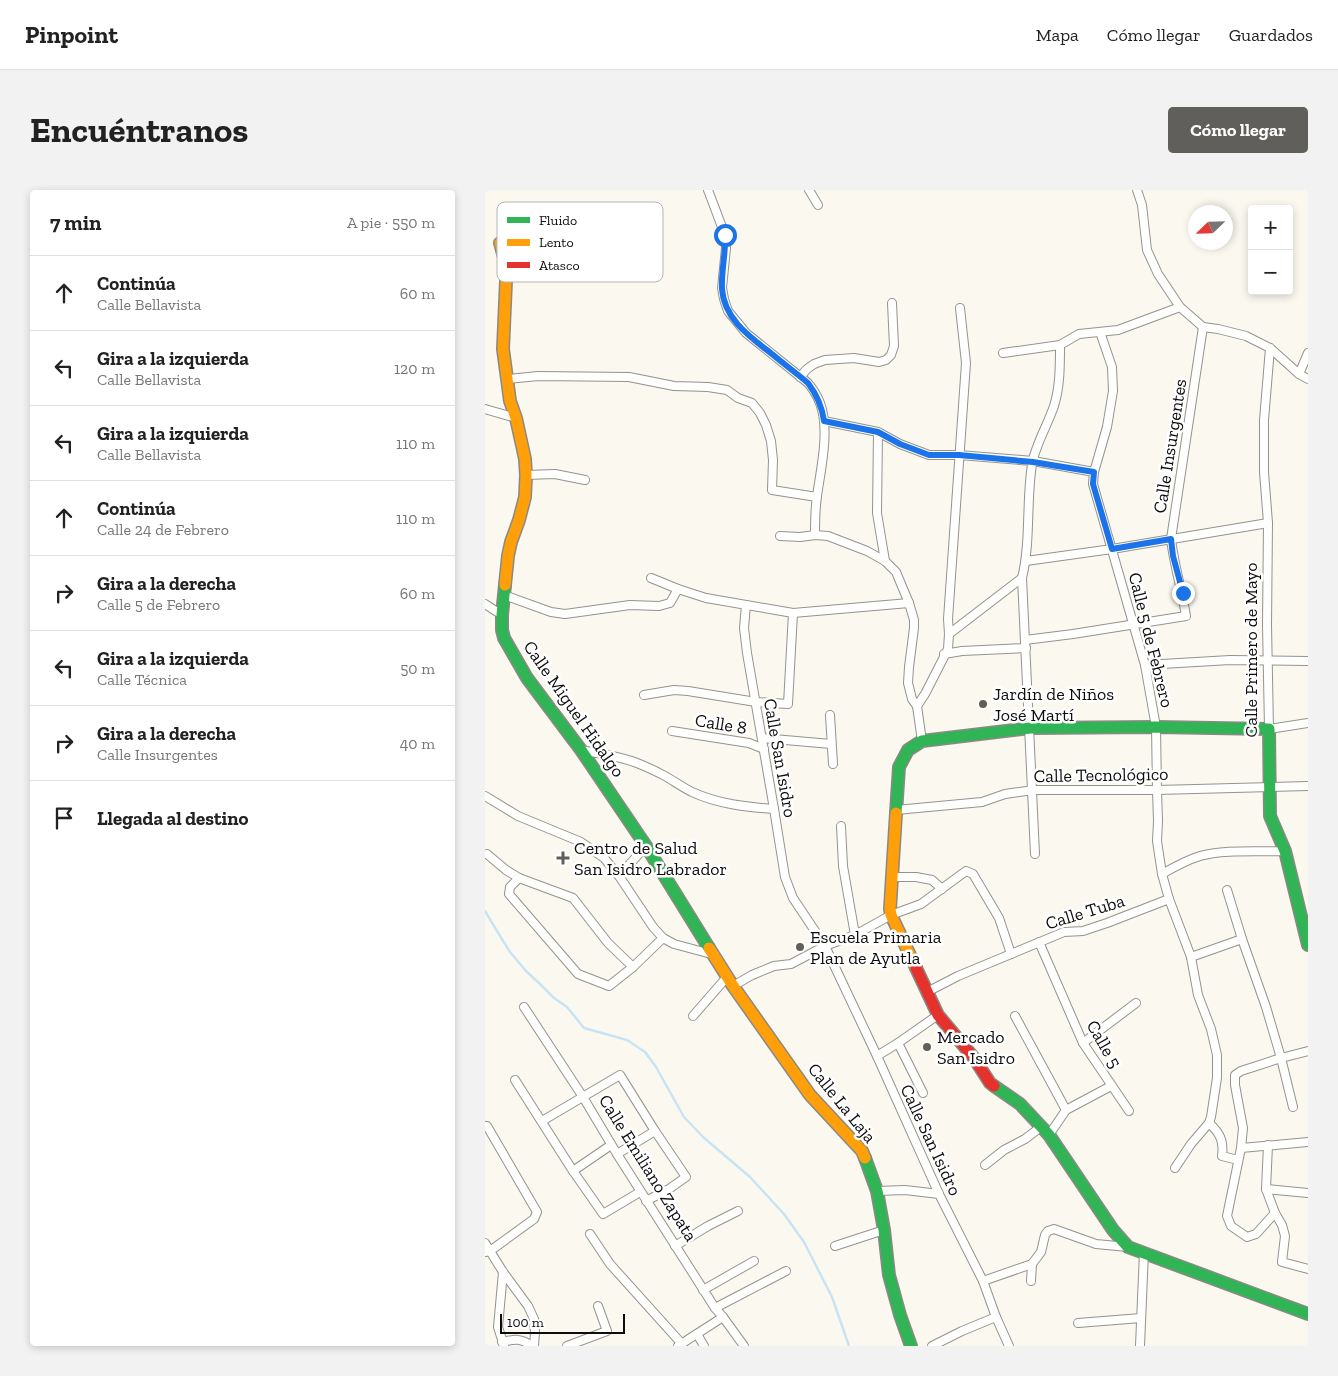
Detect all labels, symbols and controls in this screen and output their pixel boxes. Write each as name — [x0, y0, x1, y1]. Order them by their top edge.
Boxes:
text: Pinpoint — [25, 20, 118, 49]
text: Mapa — [1036, 24, 1079, 46]
text: Cómo llegar — [1107, 24, 1201, 46]
text: Guardados — [1229, 24, 1313, 46]
button: Cómo llegar — [1168, 107, 1308, 153]
text: Encuéntranos — [30, 109, 248, 151]
legend — [497, 202, 663, 282]
north arrow — [1188, 205, 1233, 250]
map controls — [1248, 205, 1293, 295]
button: + — [1248, 205, 1293, 250]
text: 7 min — [50, 210, 101, 235]
text: Fluido — [539, 212, 577, 229]
text: A pie · 550 m — [347, 213, 435, 232]
route start — [714, 224, 737, 247]
text: Lento — [539, 234, 574, 251]
button: − — [1248, 250, 1293, 295]
text: Atasco — [539, 257, 580, 274]
text: Continúa — [97, 272, 176, 295]
icon: ahead — [50, 279, 78, 307]
text: 60 m — [400, 284, 435, 303]
text: Calle Bellavista — [97, 295, 201, 314]
text: Gira a la izquierda — [97, 347, 249, 370]
icon: left — [50, 354, 78, 382]
text: 120 m — [394, 359, 435, 378]
text: Calle Bellavista — [97, 370, 201, 389]
street label: Calle Insurgentes — [1149, 377, 1192, 515]
text: Gira a la izquierda — [97, 422, 249, 445]
icon: left — [50, 429, 78, 457]
text: 110 m — [396, 434, 435, 453]
text: Calle Bellavista — [97, 445, 201, 464]
text: Continúa — [97, 497, 176, 520]
icon: ahead — [50, 504, 78, 532]
text: 110 m — [396, 509, 435, 528]
text: Calle 24 de Febrero — [97, 520, 229, 539]
street label: Calle Primero de Mayo — [1240, 563, 1262, 737]
street label: Calle 5 de Febrero — [1124, 570, 1178, 710]
text: Gira a la derecha — [97, 572, 236, 595]
icon: right — [50, 579, 78, 607]
route end — [1172, 582, 1195, 605]
text: 60 m — [400, 584, 435, 603]
text: Calle 5 de Febrero — [97, 595, 220, 614]
street label: Calle Miguel Hidalgo — [519, 636, 629, 782]
text: Gira a la izquierda — [97, 647, 249, 670]
icon: left — [50, 654, 78, 682]
text: 50 m — [400, 659, 435, 678]
text: Calle Técnica — [97, 670, 187, 689]
place label: Jardín de Niños José Martí — [993, 683, 1114, 726]
street label: Calle San Isidro — [759, 697, 801, 819]
marker: Jardín de Niños José Martí — [977, 698, 989, 710]
street label: Calle 8 — [694, 709, 748, 739]
text: Gira a la derecha — [97, 722, 236, 745]
icon: right — [50, 729, 78, 757]
text: 40 m — [400, 734, 435, 753]
text: Calle Insurgentes — [97, 745, 218, 764]
street label: Calle Tecnológico — [1033, 763, 1169, 787]
icon: arrive — [50, 804, 78, 832]
text: Llegada al destino — [97, 807, 248, 830]
place label: Centro de Salud San Isidro Labrador — [574, 837, 727, 880]
marker: Centro de Salud San Isidro Labrador — [556, 851, 570, 865]
street label: Calle Tuba — [1043, 889, 1128, 934]
place label: Escuela Primaria Plan de Ayutla — [810, 926, 942, 969]
marker: Escuela Primaria Plan de Ayutla — [794, 941, 806, 953]
street label: Calle 5 — [1082, 1016, 1126, 1072]
place label: Mercado San Isidro — [937, 1026, 1015, 1069]
marker: Mercado San Isidro — [921, 1041, 933, 1053]
street label: Calle La Laja — [803, 1058, 881, 1148]
street label: Calle San Isidro — [896, 1081, 966, 1199]
street label: Calle Emiliano Zapata — [594, 1091, 702, 1246]
scale bar — [500, 1311, 625, 1334]
text: 100 m — [507, 1314, 544, 1331]

